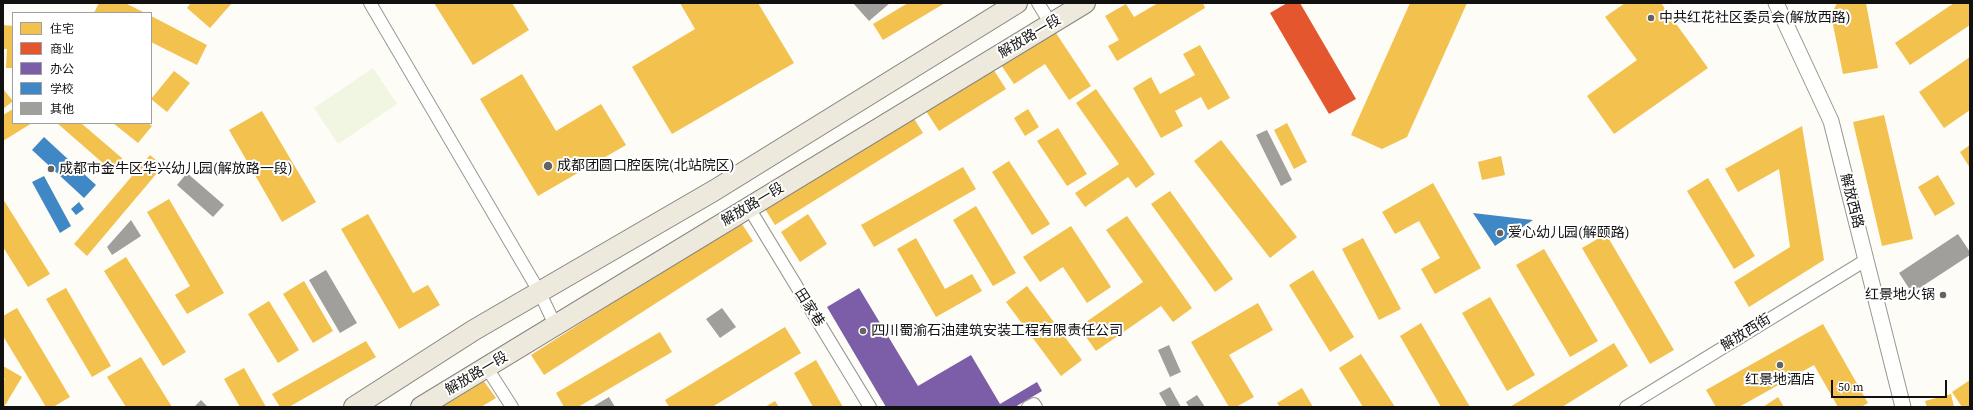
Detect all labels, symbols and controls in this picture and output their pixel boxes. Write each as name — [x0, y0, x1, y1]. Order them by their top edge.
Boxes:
place label: 中共红花社区委员会(解放西路) — [1659, 10, 1850, 26]
legend — [12, 12, 152, 124]
street label: 解放路一段 — [996, 12, 1064, 62]
marker: 中共红花社区委员会(解放西路) — [1646, 13, 1656, 23]
text: 住宅 — [50, 21, 74, 37]
text: 商业 — [50, 41, 74, 57]
text: 办公 — [50, 61, 74, 77]
text: 学校 — [50, 81, 74, 97]
text: 其他 — [50, 101, 74, 117]
place label: 成都团圆口腔医院(北站院区) — [557, 158, 734, 174]
marker: 成都团圆口腔医院(北站院区) — [542, 160, 554, 172]
place label: 成都市金牛区华兴幼儿园(解放路一段) — [59, 161, 292, 177]
marker: 成都市金牛区华兴幼儿园(解放路一段) — [46, 164, 56, 174]
street label: 解放西路 — [1836, 172, 1866, 230]
street label: 解放路一段 — [719, 180, 787, 230]
place label: 爱心幼儿园(解颐路) — [1508, 225, 1629, 241]
marker: 爱心幼儿园(解颐路) — [1495, 228, 1505, 238]
street label: 田家巷 — [791, 286, 827, 330]
place label: 红景地火锅 — [1865, 287, 1935, 303]
marker: 红景地火锅 — [1938, 290, 1948, 300]
street label: 解放西街 — [1718, 311, 1774, 355]
place label: 四川蜀渝石油建筑安装工程有限责任公司 — [871, 323, 1123, 339]
marker: 四川蜀渝石油建筑安装工程有限责任公司 — [858, 326, 868, 336]
street label: 解放路一段 — [443, 349, 511, 399]
marker: 红景地酒店 — [1775, 360, 1785, 370]
place label: 红景地酒店 — [1745, 372, 1815, 388]
scale bar — [1833, 372, 1949, 398]
text: 50 m — [1838, 379, 1864, 395]

